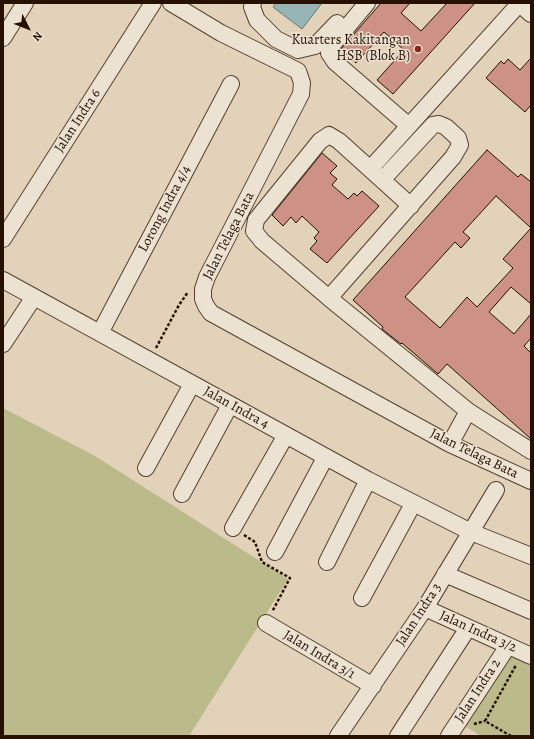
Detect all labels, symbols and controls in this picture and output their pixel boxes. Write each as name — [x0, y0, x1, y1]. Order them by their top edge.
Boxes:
north arrow — [8, 8, 48, 48]
text: N — [29, 28, 46, 44]
place label: Kuarters Kakitangan HSB (Blok B) — [291, 33, 410, 66]
marker: Kuarters Kakitangan HSB (Blok B) — [413, 44, 423, 54]
street label: Jalan Indra 6 — [51, 86, 105, 156]
street label: Lorong Indra 4/4 — [135, 163, 195, 255]
street label: Jalan Telaga Bata — [200, 189, 258, 283]
street label: Jalan Indra 4 — [200, 383, 272, 433]
street label: Jalan Telaga Bata — [427, 425, 521, 483]
street label: Jalan Indra 3 — [392, 580, 446, 650]
street label: Jalan Indra 3/2 — [437, 607, 519, 657]
street label: Jalan Indra 3/1 — [280, 627, 358, 683]
street label: Jalan Indra 2 — [451, 656, 505, 726]

